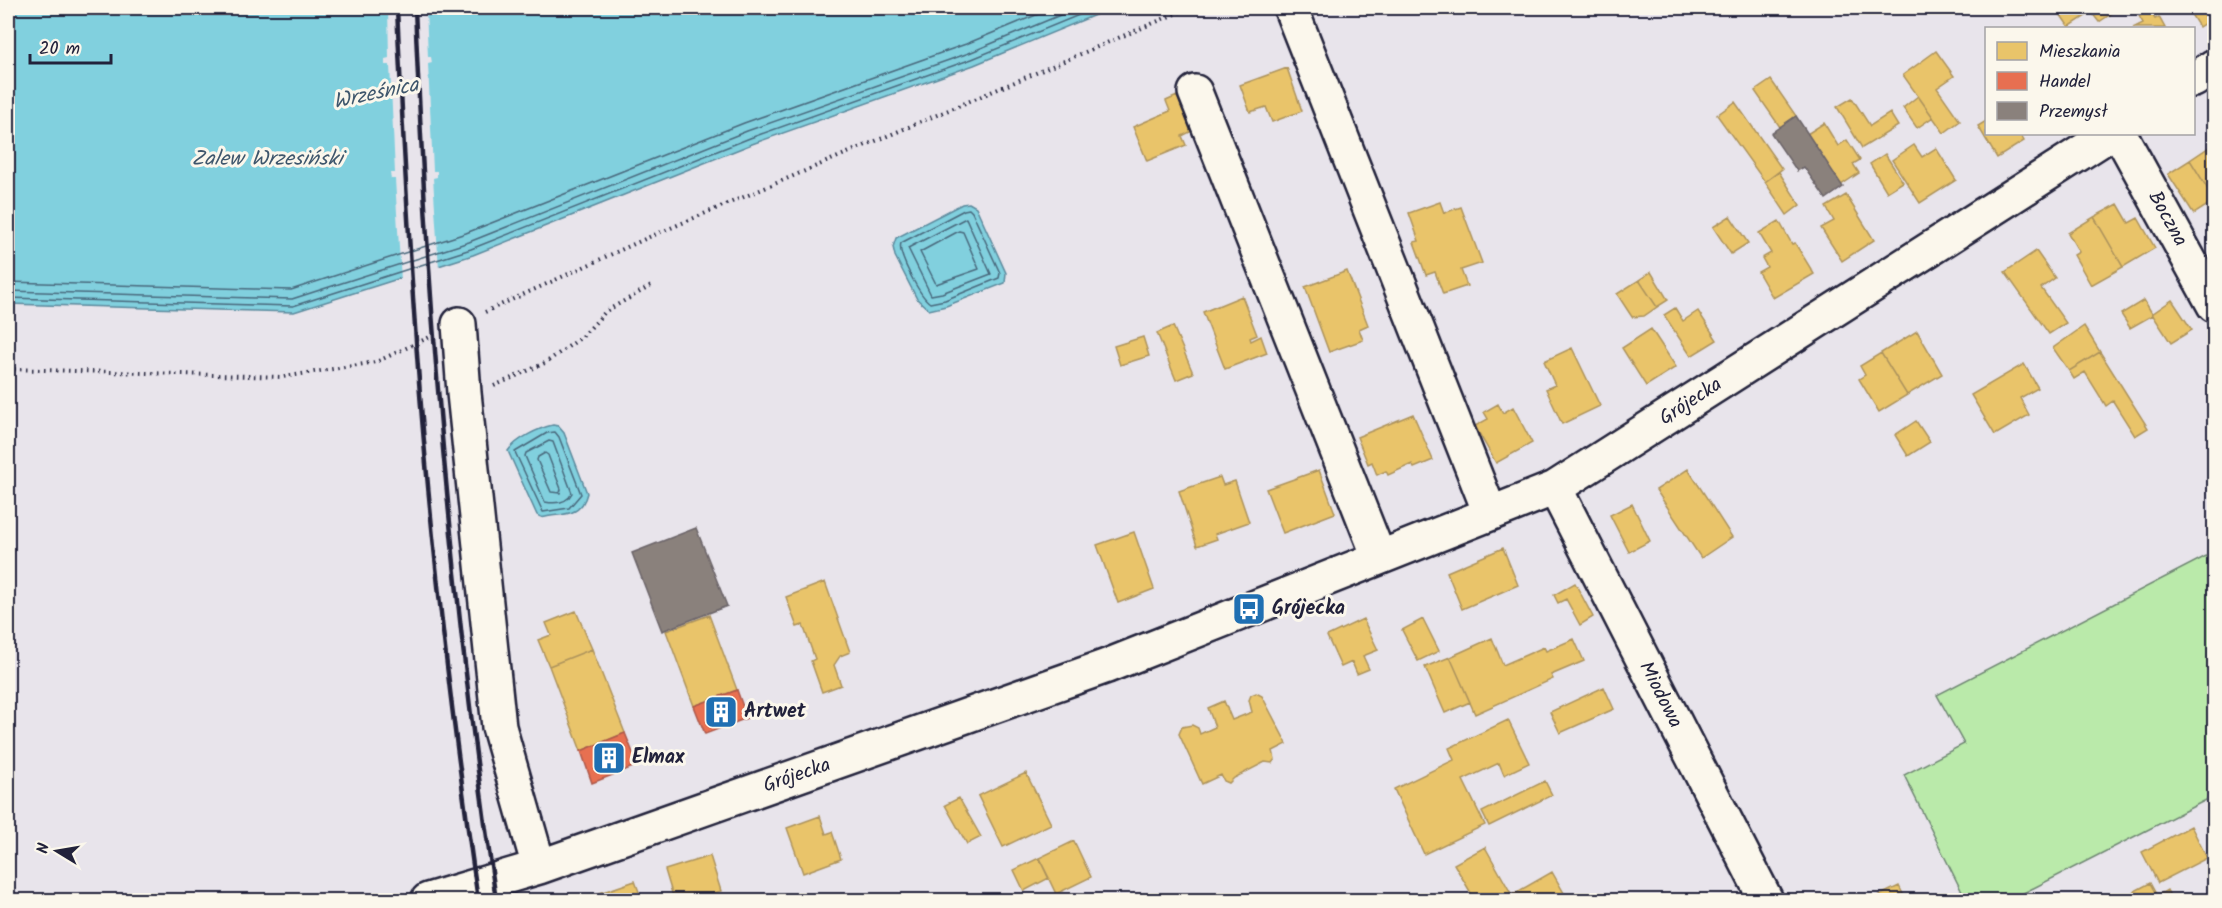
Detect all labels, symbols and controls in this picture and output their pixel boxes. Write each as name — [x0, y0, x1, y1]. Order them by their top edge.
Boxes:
scale bar — [30, 27, 111, 65]
legend — [1985, 27, 2195, 135]
text: 20 m — [39, 35, 80, 64]
text: Mieszkania — [2039, 38, 2120, 67]
text: Handel — [2039, 68, 2091, 97]
water label: Wrześnica — [330, 69, 423, 119]
text: Przemysł — [2039, 98, 2108, 127]
water label: Zalew Wrzesiński — [192, 143, 346, 176]
street label: Boczna — [2139, 185, 2195, 253]
street label: Grójecka — [1653, 370, 1729, 434]
bus stop icon: Grójecka — [1231, 591, 1267, 627]
place label: Grójecka — [1272, 593, 1345, 625]
street label: Miodowa — [1630, 656, 1690, 734]
building icon: Artwet — [703, 694, 739, 730]
place label: Artwet — [744, 696, 807, 728]
building icon: Elmax — [591, 740, 627, 776]
place label: Elmax — [632, 742, 685, 774]
street label: Grójecka — [759, 750, 835, 802]
north arrow — [27, 821, 87, 881]
text: N — [31, 841, 57, 856]

